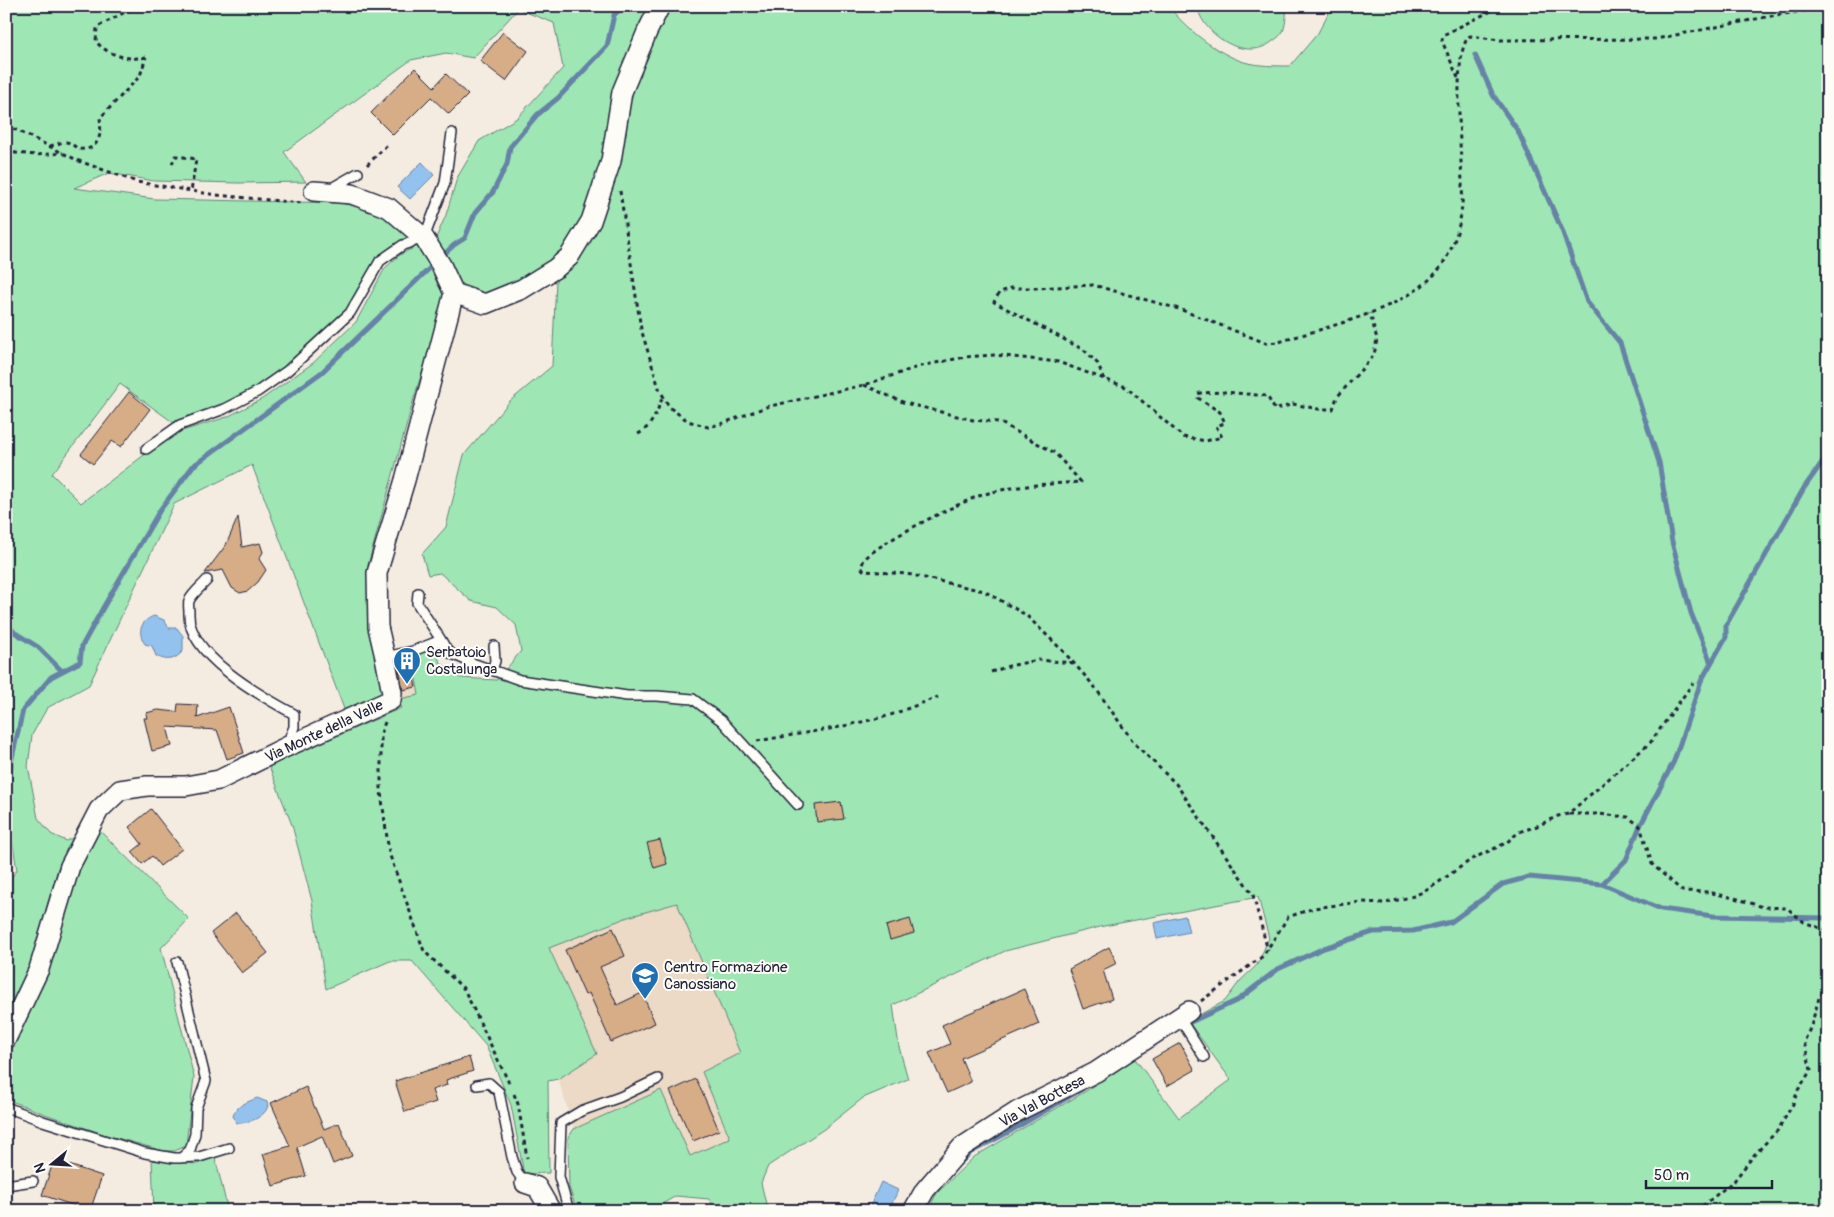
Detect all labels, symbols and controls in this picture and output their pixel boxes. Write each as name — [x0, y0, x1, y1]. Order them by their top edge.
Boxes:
place label: Serbatoio Costalunga — [426, 643, 497, 679]
building icon: Serbatoio Costalunga — [392, 646, 422, 685]
street label: Via Monte della Valle — [262, 695, 387, 767]
place label: Centro Formazione Canossiano — [664, 958, 788, 994]
school or university icon: Centro Formazione Canossiano — [630, 961, 660, 1000]
street label: Via Val Bottesa — [996, 1071, 1088, 1132]
north arrow — [28, 1140, 78, 1190]
scale bar — [1646, 1157, 1773, 1189]
text: N — [31, 1161, 50, 1175]
text: 50 m — [1654, 1166, 1689, 1185]

